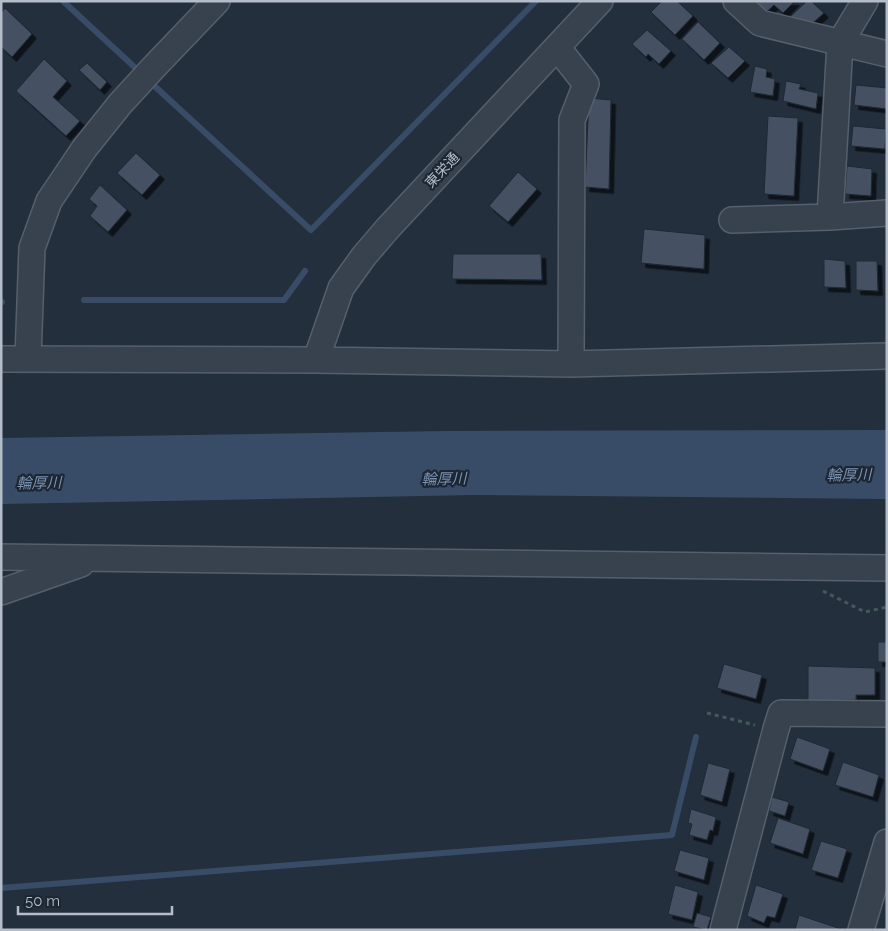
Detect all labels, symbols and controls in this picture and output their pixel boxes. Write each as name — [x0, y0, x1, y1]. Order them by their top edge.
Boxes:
street label: 東栄通 — [422, 149, 462, 191]
water label: 輪厚川 — [826, 466, 874, 484]
water label: 輪厚川 — [421, 470, 469, 488]
water label: 輪厚川 — [16, 474, 64, 492]
scale bar — [18, 884, 171, 916]
text: 50 m — [25, 892, 60, 910]

